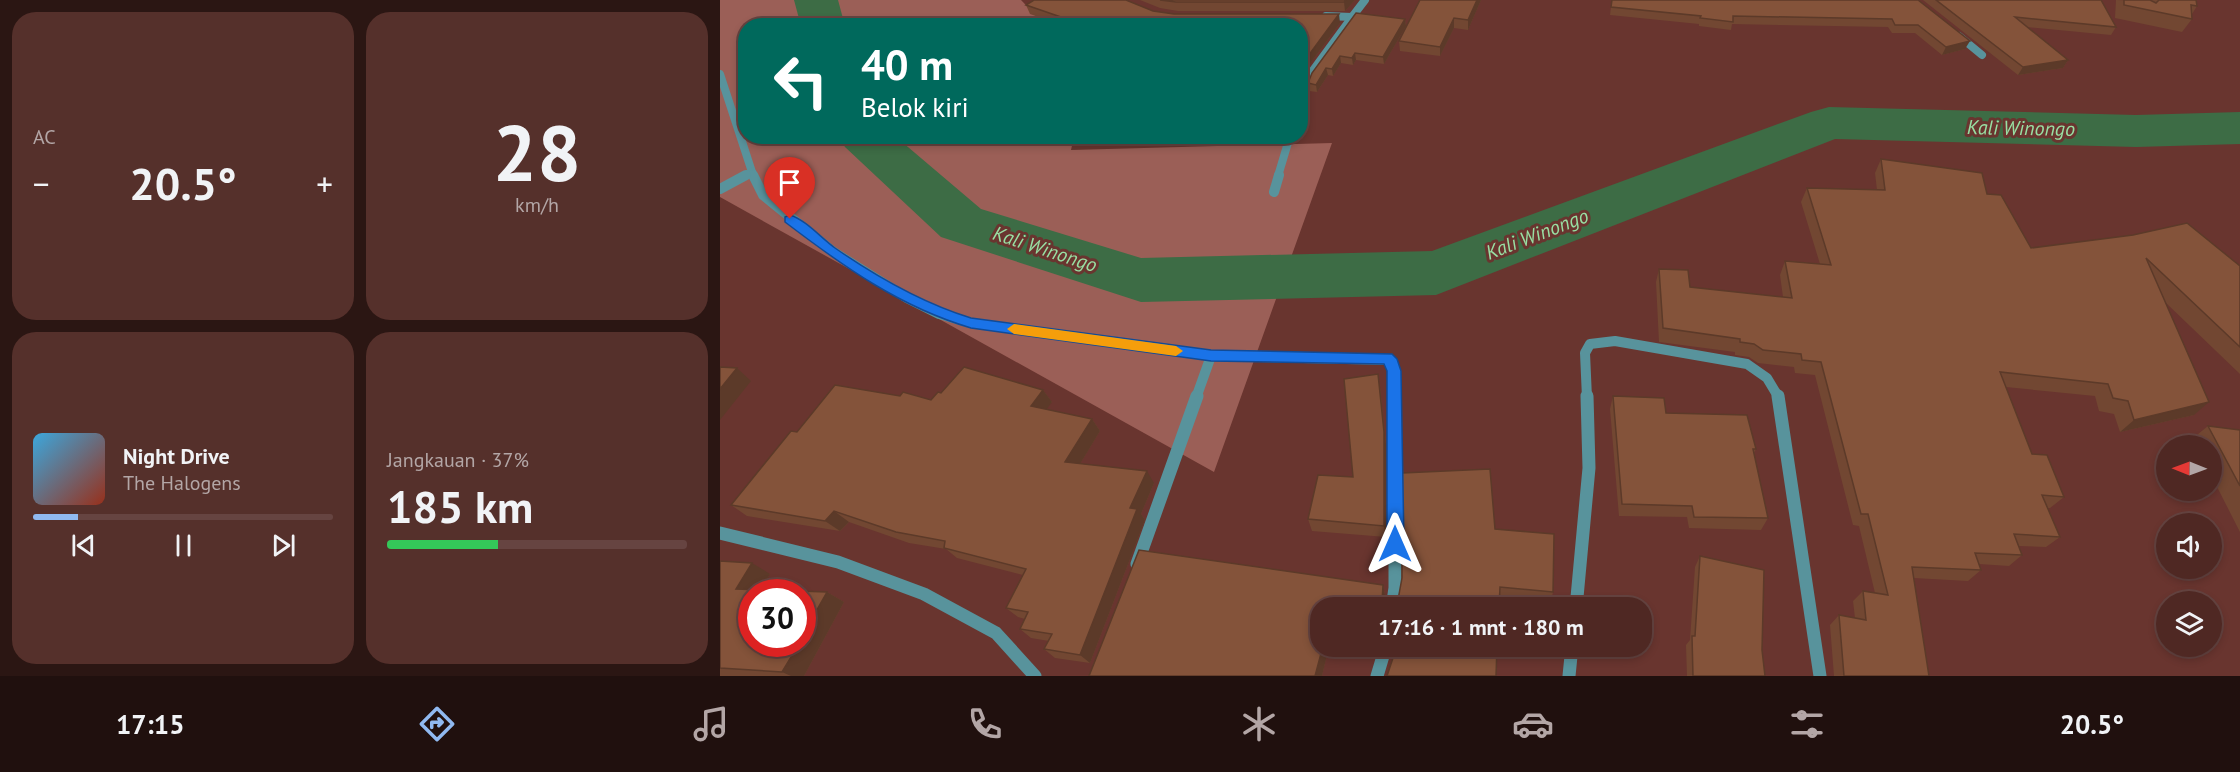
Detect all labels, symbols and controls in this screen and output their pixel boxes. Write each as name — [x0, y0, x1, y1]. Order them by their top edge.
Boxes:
text: 40 m — [861, 37, 953, 92]
icon: left — [762, 42, 840, 120]
text: Belok kiri — [861, 90, 969, 124]
text: 28 — [493, 102, 581, 203]
water label: Kali Winongo — [1967, 114, 2075, 142]
text: AC — [33, 124, 56, 150]
text: 20.5° — [129, 154, 237, 212]
pin — [764, 157, 815, 219]
text: − — [33, 162, 50, 205]
text: + — [316, 162, 333, 205]
icon: arrive — [773, 166, 806, 199]
text: km/h — [515, 192, 559, 218]
water label: Kali Winongo — [1482, 202, 1592, 266]
water label: Kali Winongo — [990, 220, 1100, 278]
north arrow — [2156, 435, 2222, 501]
map controls — [2156, 435, 2222, 657]
text: Night Drive — [123, 442, 230, 470]
text: Jangkauan · 37% — [387, 447, 529, 473]
text: The Halogens — [123, 470, 241, 496]
text: 185 km — [387, 477, 533, 535]
position arrow — [1363, 512, 1427, 576]
button: sound — [2156, 513, 2222, 579]
icon: previous — [67, 529, 100, 562]
icon: pause — [167, 529, 200, 562]
icon: next — [267, 529, 300, 562]
speed limit sign: 30 — [738, 579, 816, 657]
button: layers — [2156, 591, 2222, 657]
text: 17:16 · 1 mnt · 180 m — [1378, 613, 1584, 641]
icon: directions — [416, 703, 458, 745]
icon: music — [690, 703, 732, 745]
icon: phone — [964, 703, 1006, 745]
icon: climate — [1238, 703, 1280, 745]
icon: car — [1512, 703, 1554, 745]
icon: filters — [1786, 703, 1828, 745]
text: 17:15 — [116, 707, 184, 741]
text: 20.5° — [2060, 707, 2124, 741]

